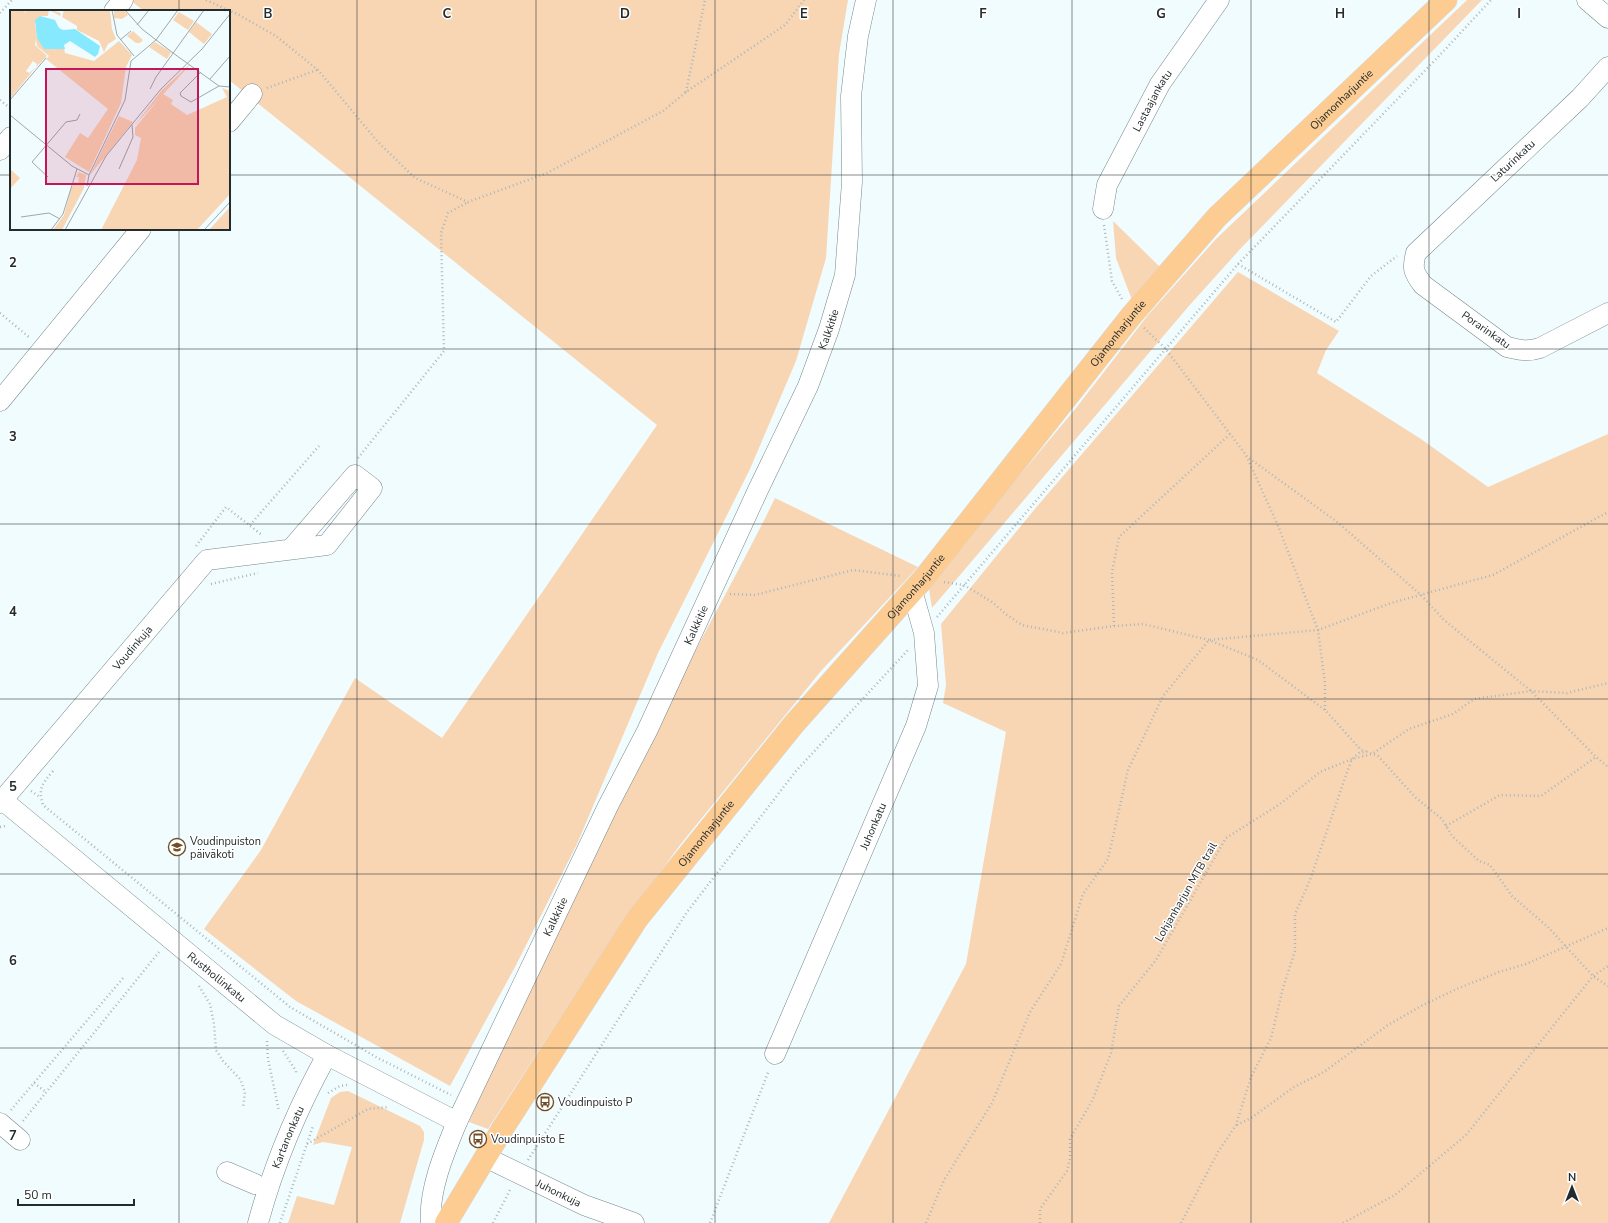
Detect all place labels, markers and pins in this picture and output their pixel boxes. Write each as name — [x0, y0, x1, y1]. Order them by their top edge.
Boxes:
place label: Voudinpuiston päiväkoti — [189, 834, 261, 862]
school or university icon: Voudinpuiston päiväkoti — [167, 837, 187, 857]
bus stop icon: Voudinpuisto P — [535, 1092, 555, 1112]
place label: Voudinpuisto P — [557, 1095, 633, 1110]
bus stop icon: Voudinpuisto E — [468, 1129, 488, 1149]
place label: Voudinpuisto E — [490, 1132, 565, 1147]

